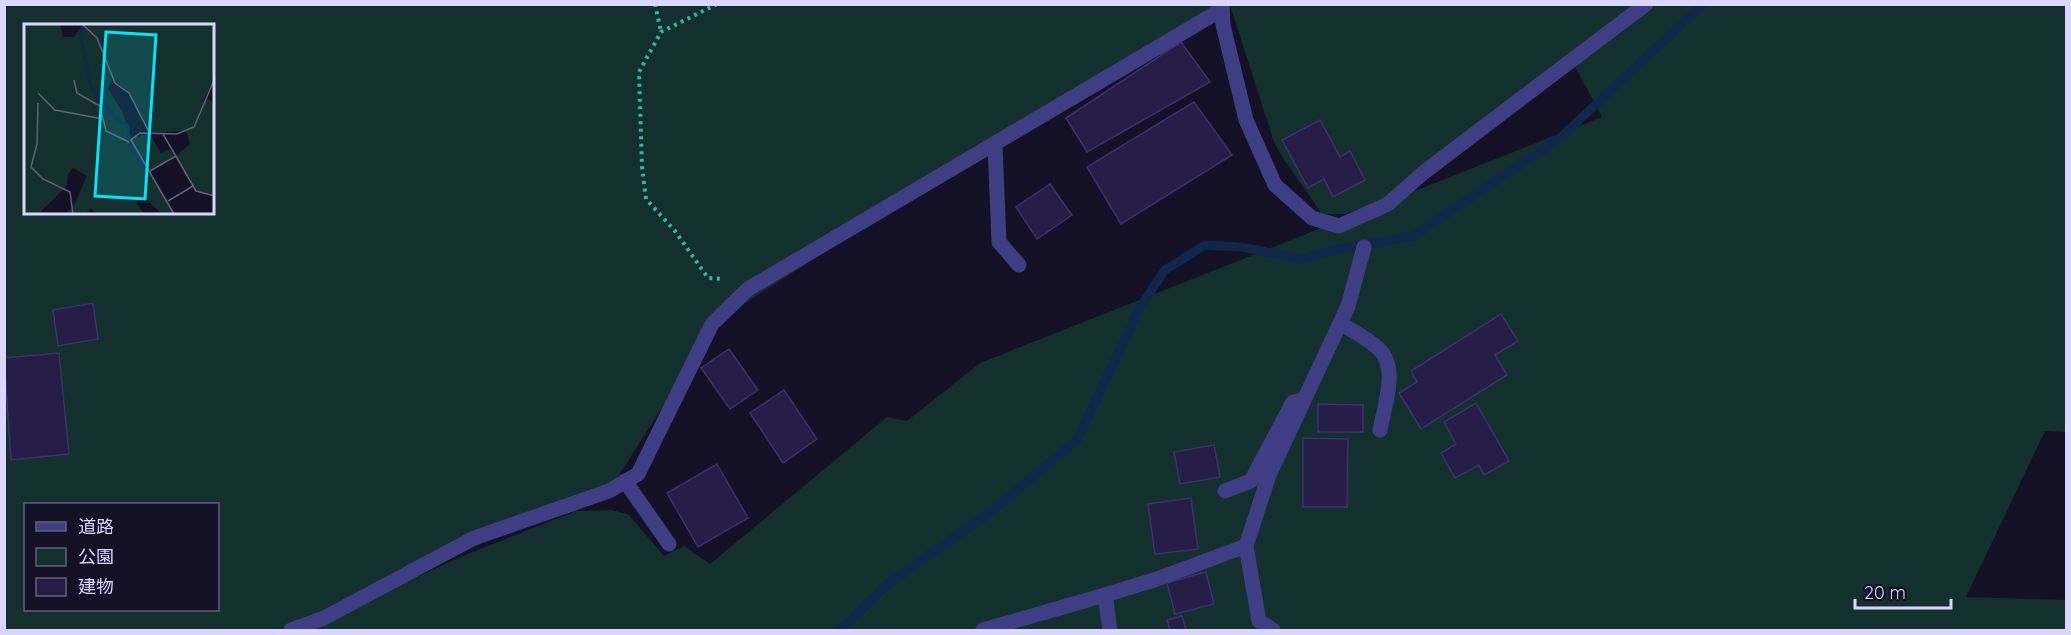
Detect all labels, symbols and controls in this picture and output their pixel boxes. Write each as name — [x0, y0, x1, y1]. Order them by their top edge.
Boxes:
inset map — [24, 24, 214, 214]
legend — [24, 503, 219, 611]
text: 道路 — [78, 515, 114, 538]
text: 公園 — [78, 545, 114, 568]
scale bar — [1855, 572, 1951, 610]
text: 建物 — [78, 575, 114, 598]
text: 20 m — [1864, 581, 1906, 604]

